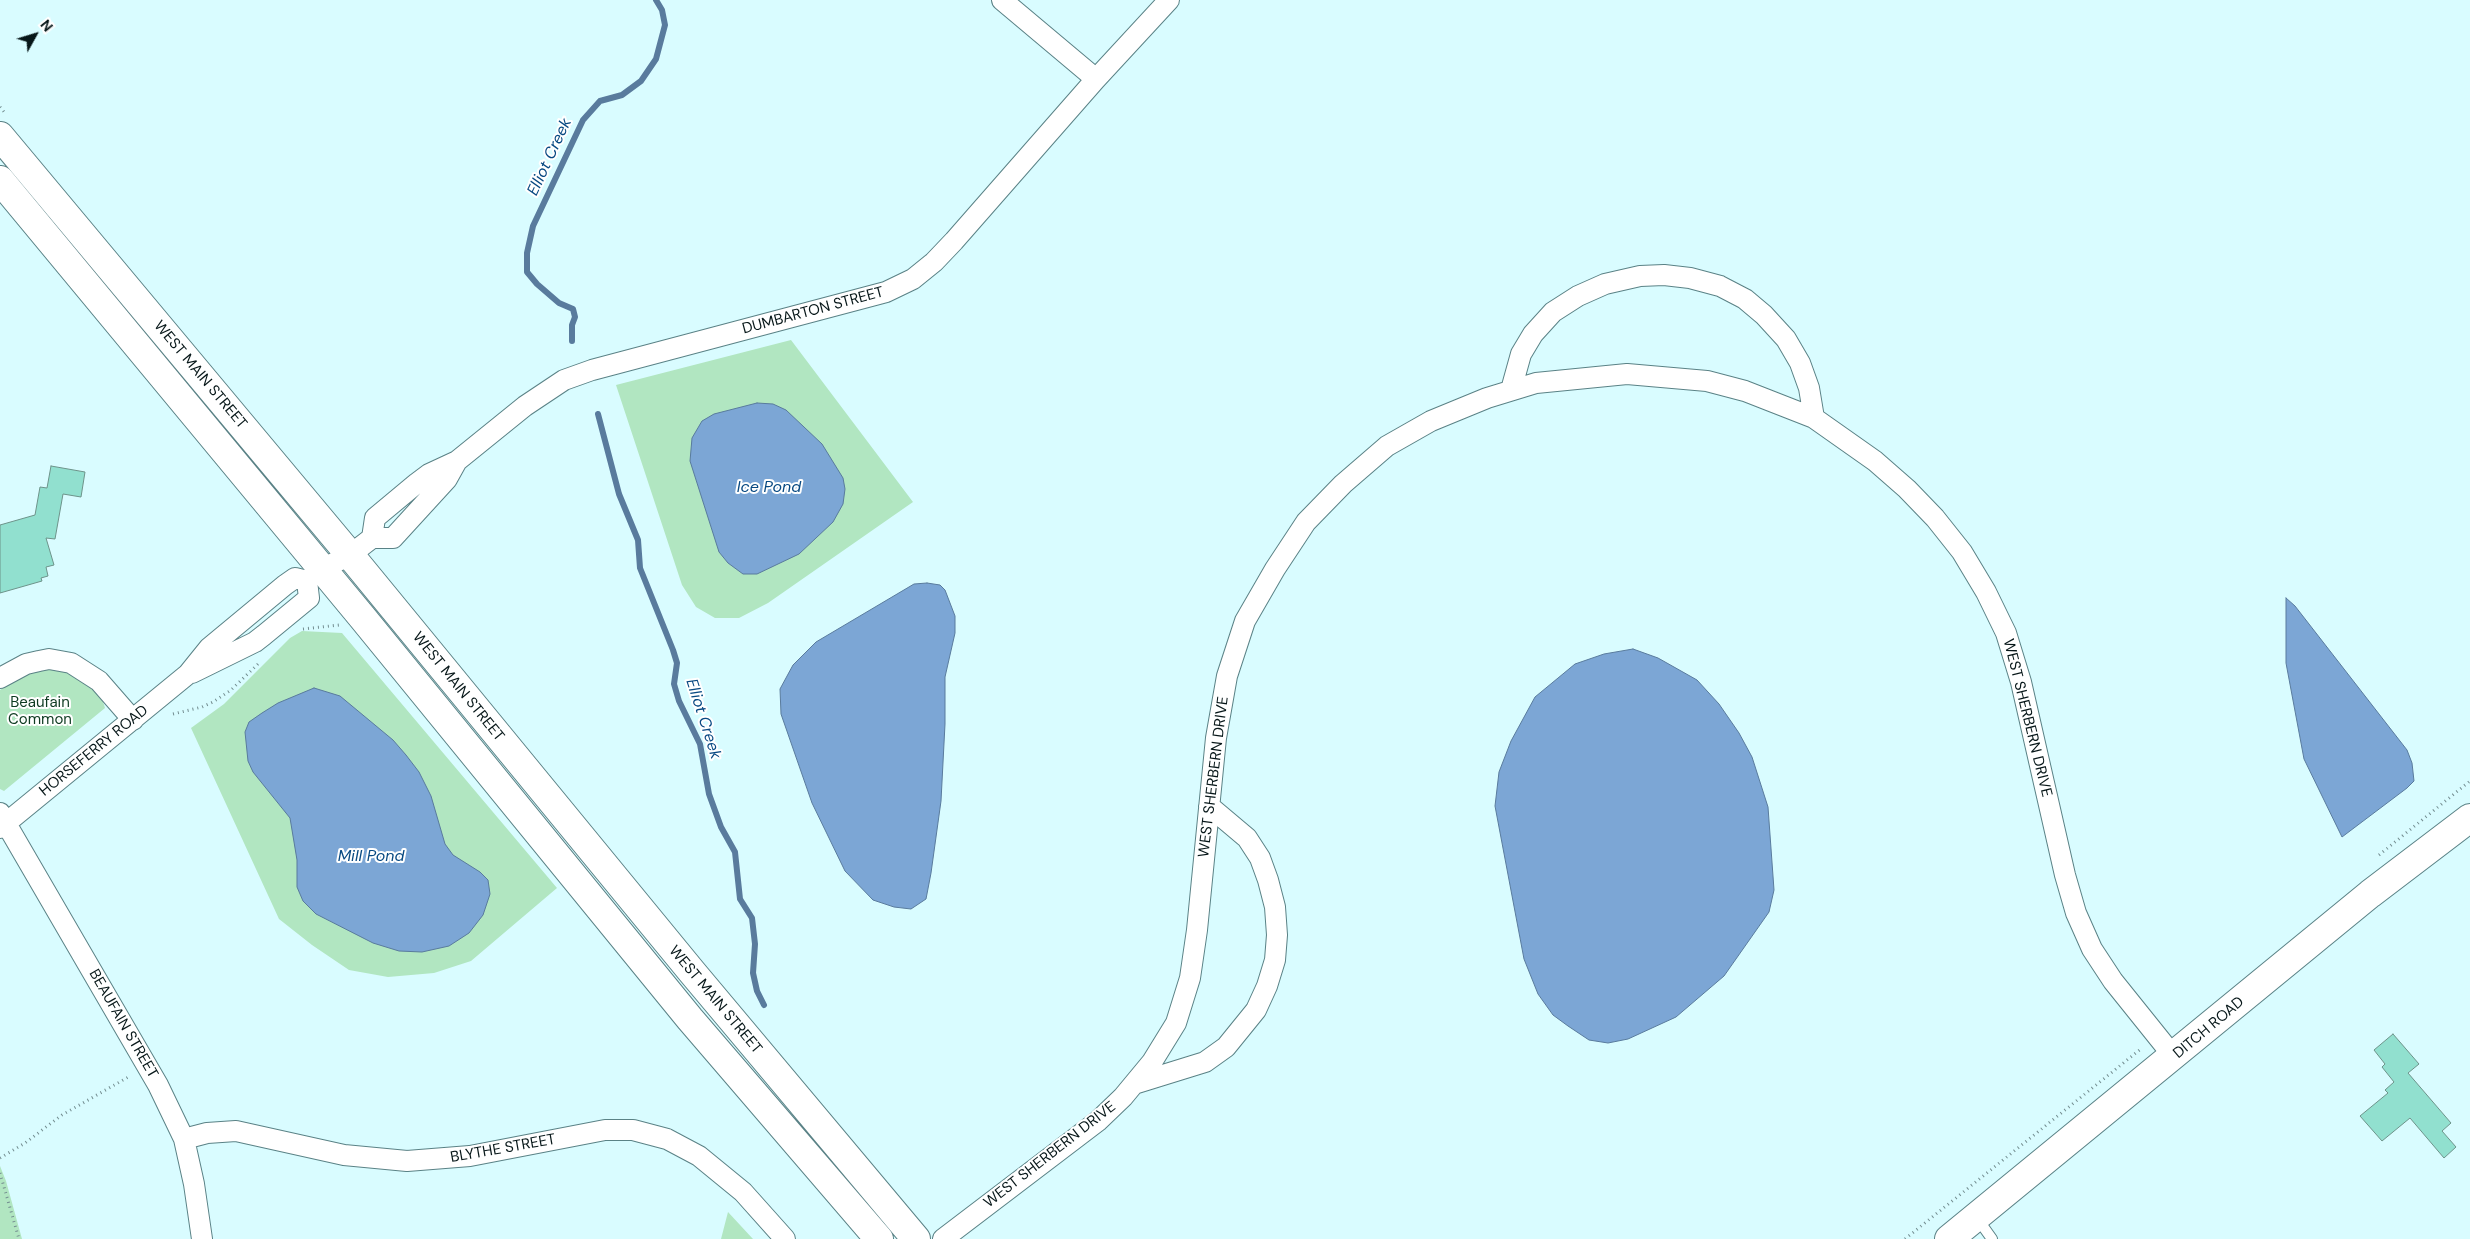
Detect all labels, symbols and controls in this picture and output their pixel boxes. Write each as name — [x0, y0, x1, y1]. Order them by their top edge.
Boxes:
north arrow — [10, 10, 60, 60]
text: N — [36, 16, 57, 35]
water label: Elliot Creek — [524, 115, 576, 199]
street label: DUMBARTON STREET — [740, 283, 886, 339]
street label: WEST MAIN STREET — [150, 317, 250, 433]
water label: Ice Pond — [737, 478, 801, 498]
street label: WEST MAIN STREET — [408, 629, 508, 745]
street label: WEST SHERBERN DRIVE — [1999, 637, 2055, 799]
water label: Elliot Creek — [681, 676, 725, 762]
park label: Beaufain Common — [8, 694, 72, 729]
street label: WEST SHERBERN DRIVE — [1195, 695, 1233, 859]
street label: HORSEFERRY ROAD — [36, 702, 152, 800]
water label: Mill Pond — [338, 847, 404, 867]
street label: WEST MAIN STREET — [665, 942, 765, 1058]
street label: BEAUFAIN STREET — [85, 966, 161, 1082]
street label: DITCH ROAD — [2170, 993, 2248, 1063]
street label: WEST SHERBERN DRIVE — [981, 1098, 1119, 1212]
street label: BLYTHE STREET — [449, 1131, 557, 1167]

